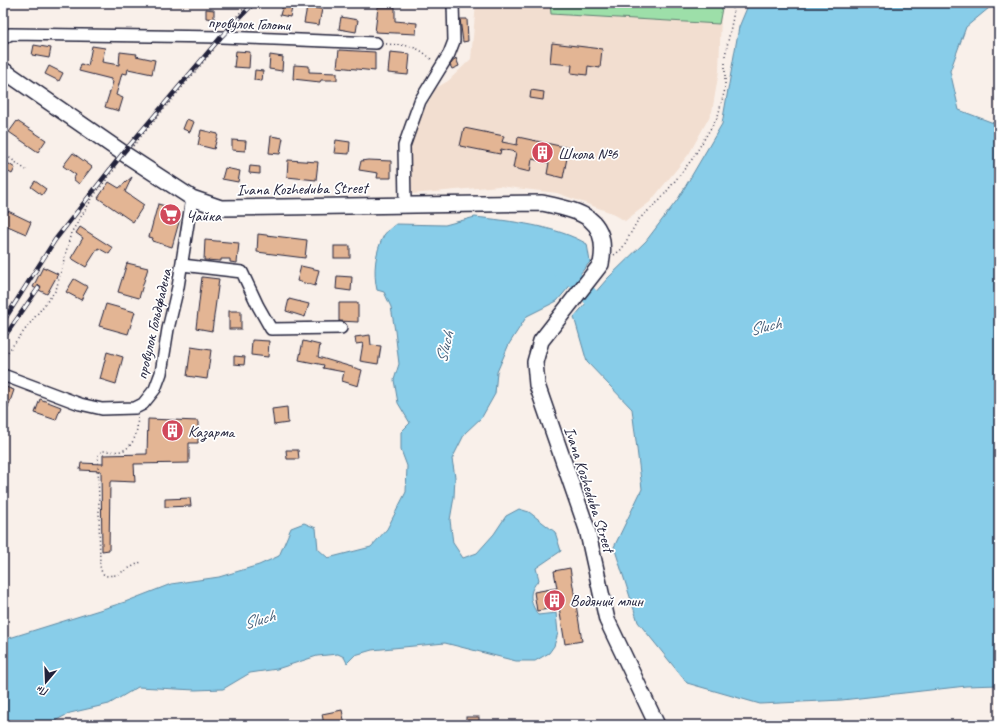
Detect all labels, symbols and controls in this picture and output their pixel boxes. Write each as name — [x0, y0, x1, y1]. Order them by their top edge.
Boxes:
street label: провулок Голоти — [208, 13, 292, 35]
building icon: Школа №6 — [529, 140, 555, 166]
place label: Школа №6 — [558, 144, 618, 164]
street label: Ivana Kozheduba Street — [236, 178, 370, 200]
supermarket icon: Чайка — [158, 202, 184, 228]
place label: Чайка — [186, 206, 222, 226]
street label: провулок Гольдфадена — [132, 266, 177, 381]
water label: Sluch — [747, 312, 784, 340]
water label: Sluch — [430, 328, 459, 365]
building icon: Казарма — [160, 418, 186, 444]
place label: Казарма — [188, 422, 235, 442]
street label: Ivana Kozheduba Street — [559, 424, 620, 557]
building icon: Водяний млин — [542, 587, 568, 613]
place label: Водяний млин — [570, 591, 644, 611]
water label: Sluch — [241, 605, 278, 634]
north arrow — [26, 662, 66, 702]
text: Пн — [34, 683, 50, 700]

